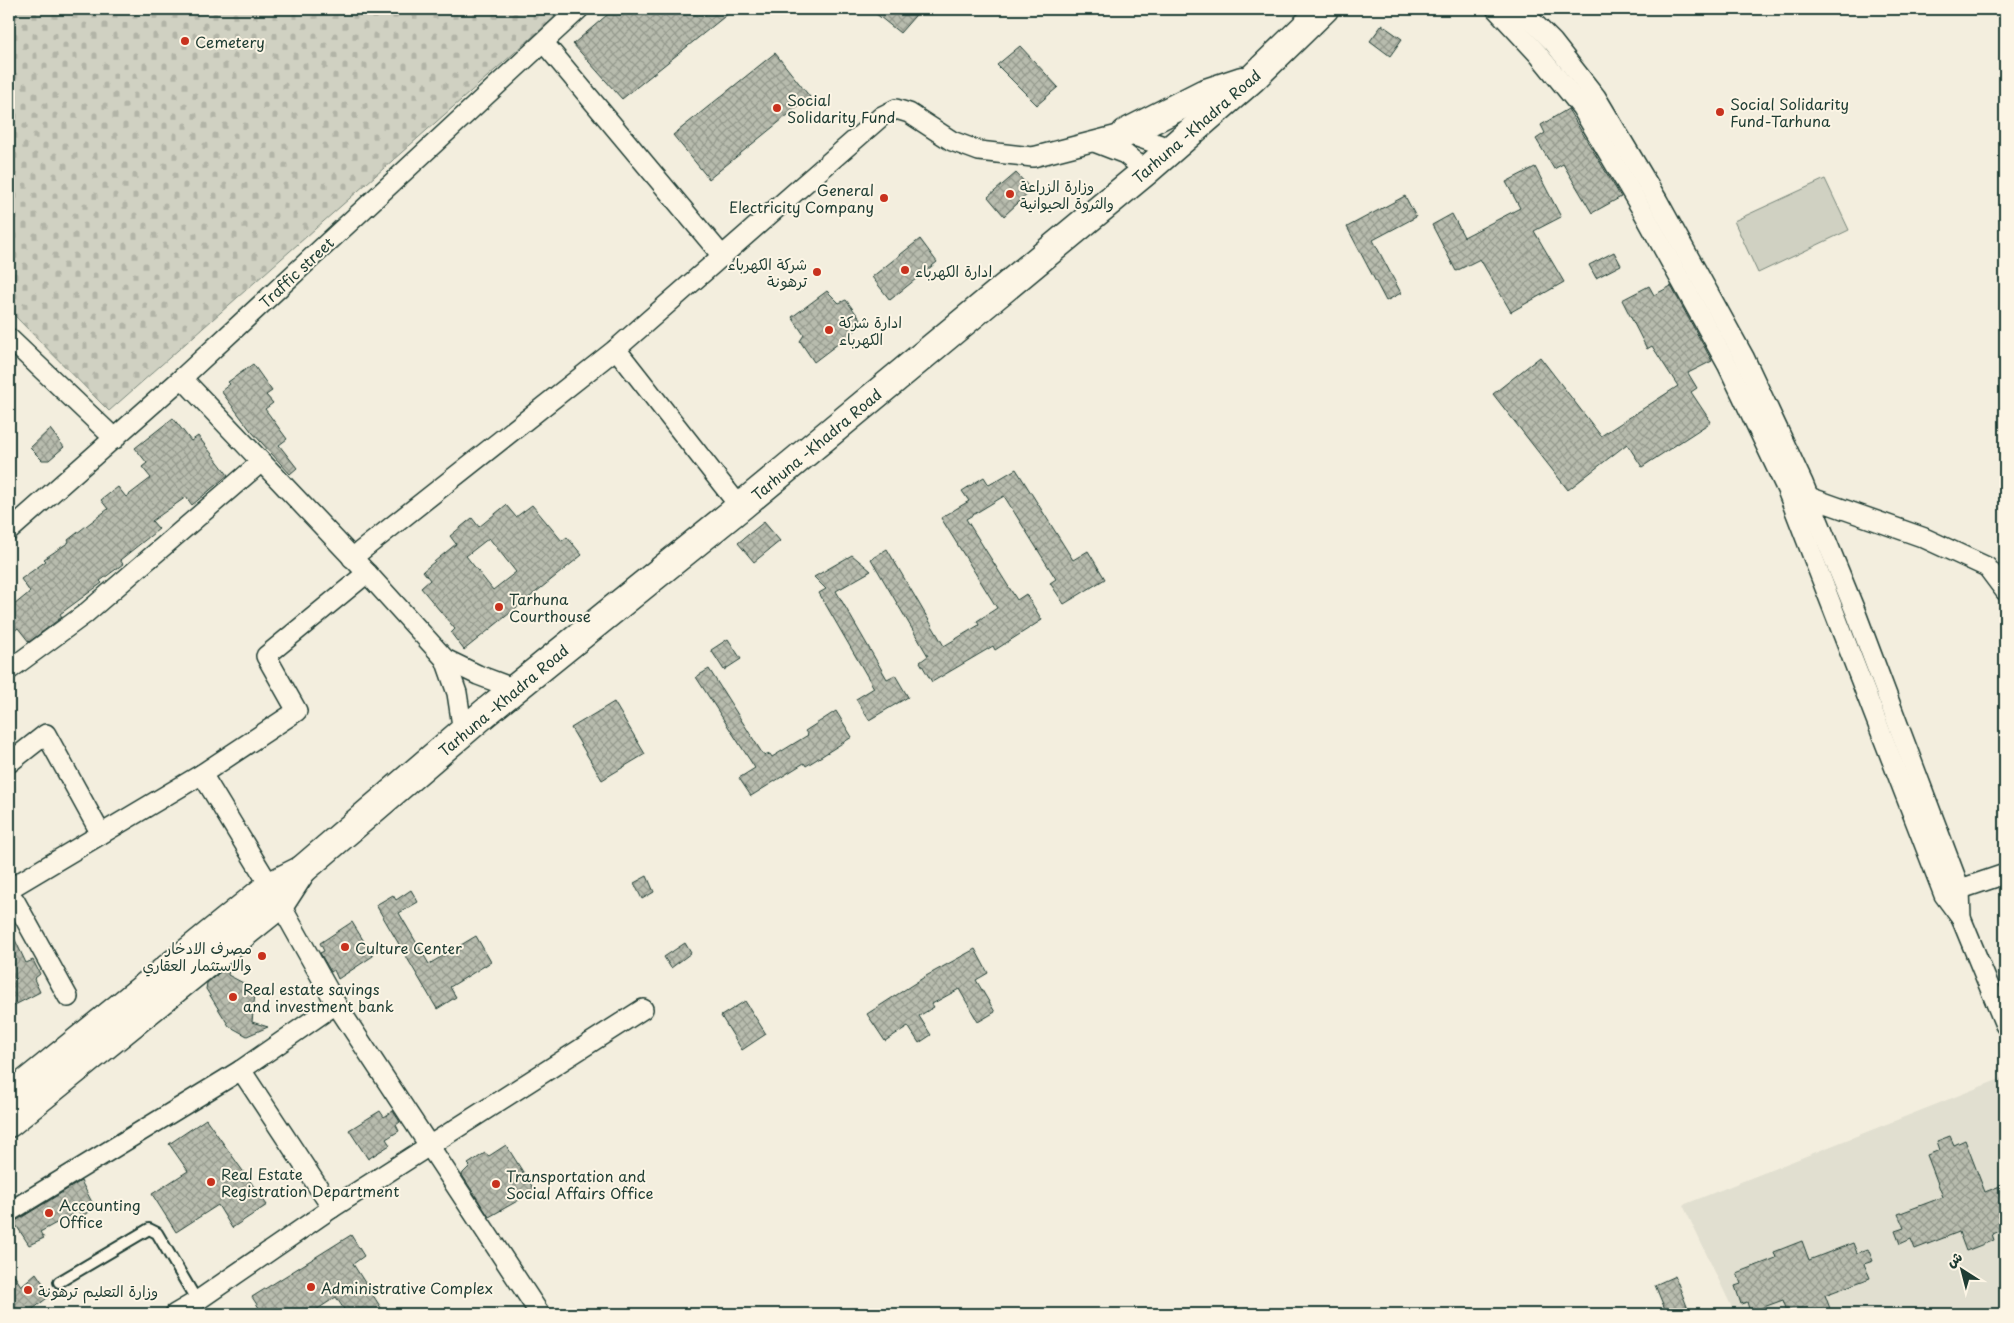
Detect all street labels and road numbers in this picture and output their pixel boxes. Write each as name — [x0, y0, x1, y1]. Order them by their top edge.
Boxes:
street label: Tarhuna -Khadra Road — [1127, 64, 1265, 188]
street label: Traffic street — [253, 231, 339, 313]
street label: Tarhuna -Khadra Road — [746, 383, 886, 505]
street label: Tarhuna -Khadra Road — [433, 639, 573, 761]

